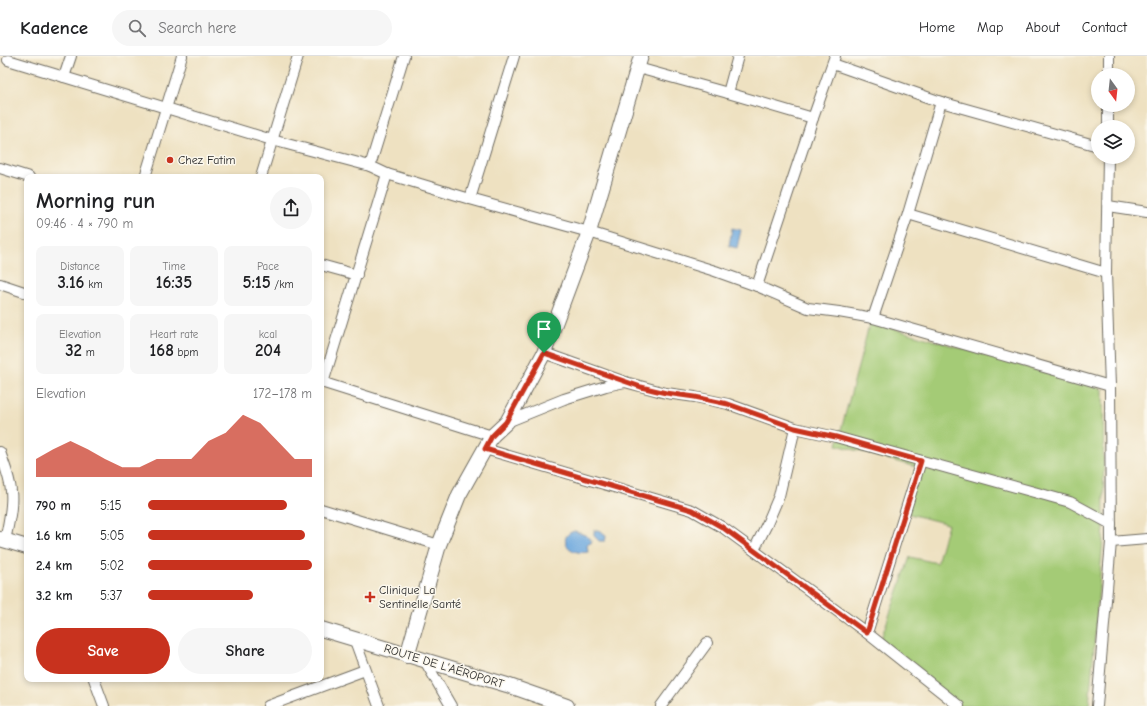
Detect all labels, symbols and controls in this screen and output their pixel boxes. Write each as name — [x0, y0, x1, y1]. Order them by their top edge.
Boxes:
search box — [112, 10, 392, 46]
text: Kadence — [20, 17, 88, 39]
icon: search — [126, 17, 148, 39]
text: Search here — [158, 19, 236, 37]
text: Home — [919, 19, 955, 36]
text: Map — [977, 19, 1003, 36]
text: About — [1025, 19, 1060, 36]
text: Contact — [1082, 19, 1127, 36]
north arrow — [1091, 68, 1135, 112]
map controls — [1091, 68, 1135, 164]
button: layers — [1091, 120, 1135, 164]
place label: Chez Fatim — [178, 153, 236, 167]
marker: Chez Fatim — [165, 155, 175, 165]
button: share — [270, 187, 312, 229]
text: Morning run — [36, 188, 155, 214]
text: 09:46 · 4 × 790 m — [36, 216, 133, 231]
text: Distance — [60, 260, 100, 273]
text: Time — [163, 260, 185, 273]
text: Pace — [257, 260, 279, 273]
text: 3.16 — [57, 273, 84, 292]
text: 16:35 — [156, 273, 192, 292]
text: 5:15 — [242, 273, 271, 292]
text: km — [84, 278, 103, 291]
text: /km — [271, 278, 294, 291]
pin — [527, 312, 561, 353]
icon: arrive — [533, 318, 555, 340]
text: Elevation — [59, 328, 101, 341]
text: Heart rate — [150, 328, 198, 341]
text: kcal — [259, 328, 277, 341]
text: 32 — [65, 341, 82, 360]
text: 168 — [150, 341, 174, 360]
text: 204 — [255, 341, 281, 360]
text: m — [82, 346, 95, 359]
text: bpm — [174, 346, 198, 359]
text: Elevation — [36, 386, 86, 401]
text: 172–178 m — [253, 386, 312, 401]
text: 790 m — [36, 498, 71, 513]
text: 5:15 — [100, 498, 122, 513]
text: 1.6 km — [36, 528, 72, 543]
text: 5:05 — [100, 528, 124, 543]
text: 2.4 km — [36, 558, 72, 573]
text: 5:02 — [100, 558, 124, 573]
place label: Clinique La Sentinelle Santé — [379, 583, 461, 611]
text: 3.2 km — [36, 588, 73, 603]
text: 5:37 — [100, 588, 122, 603]
marker: Clinique La Sentinelle Santé — [364, 591, 376, 603]
button: Save — [36, 628, 170, 674]
button: Share — [178, 628, 312, 674]
street label: ROUTE DE L'AÉROPORT — [382, 641, 506, 691]

